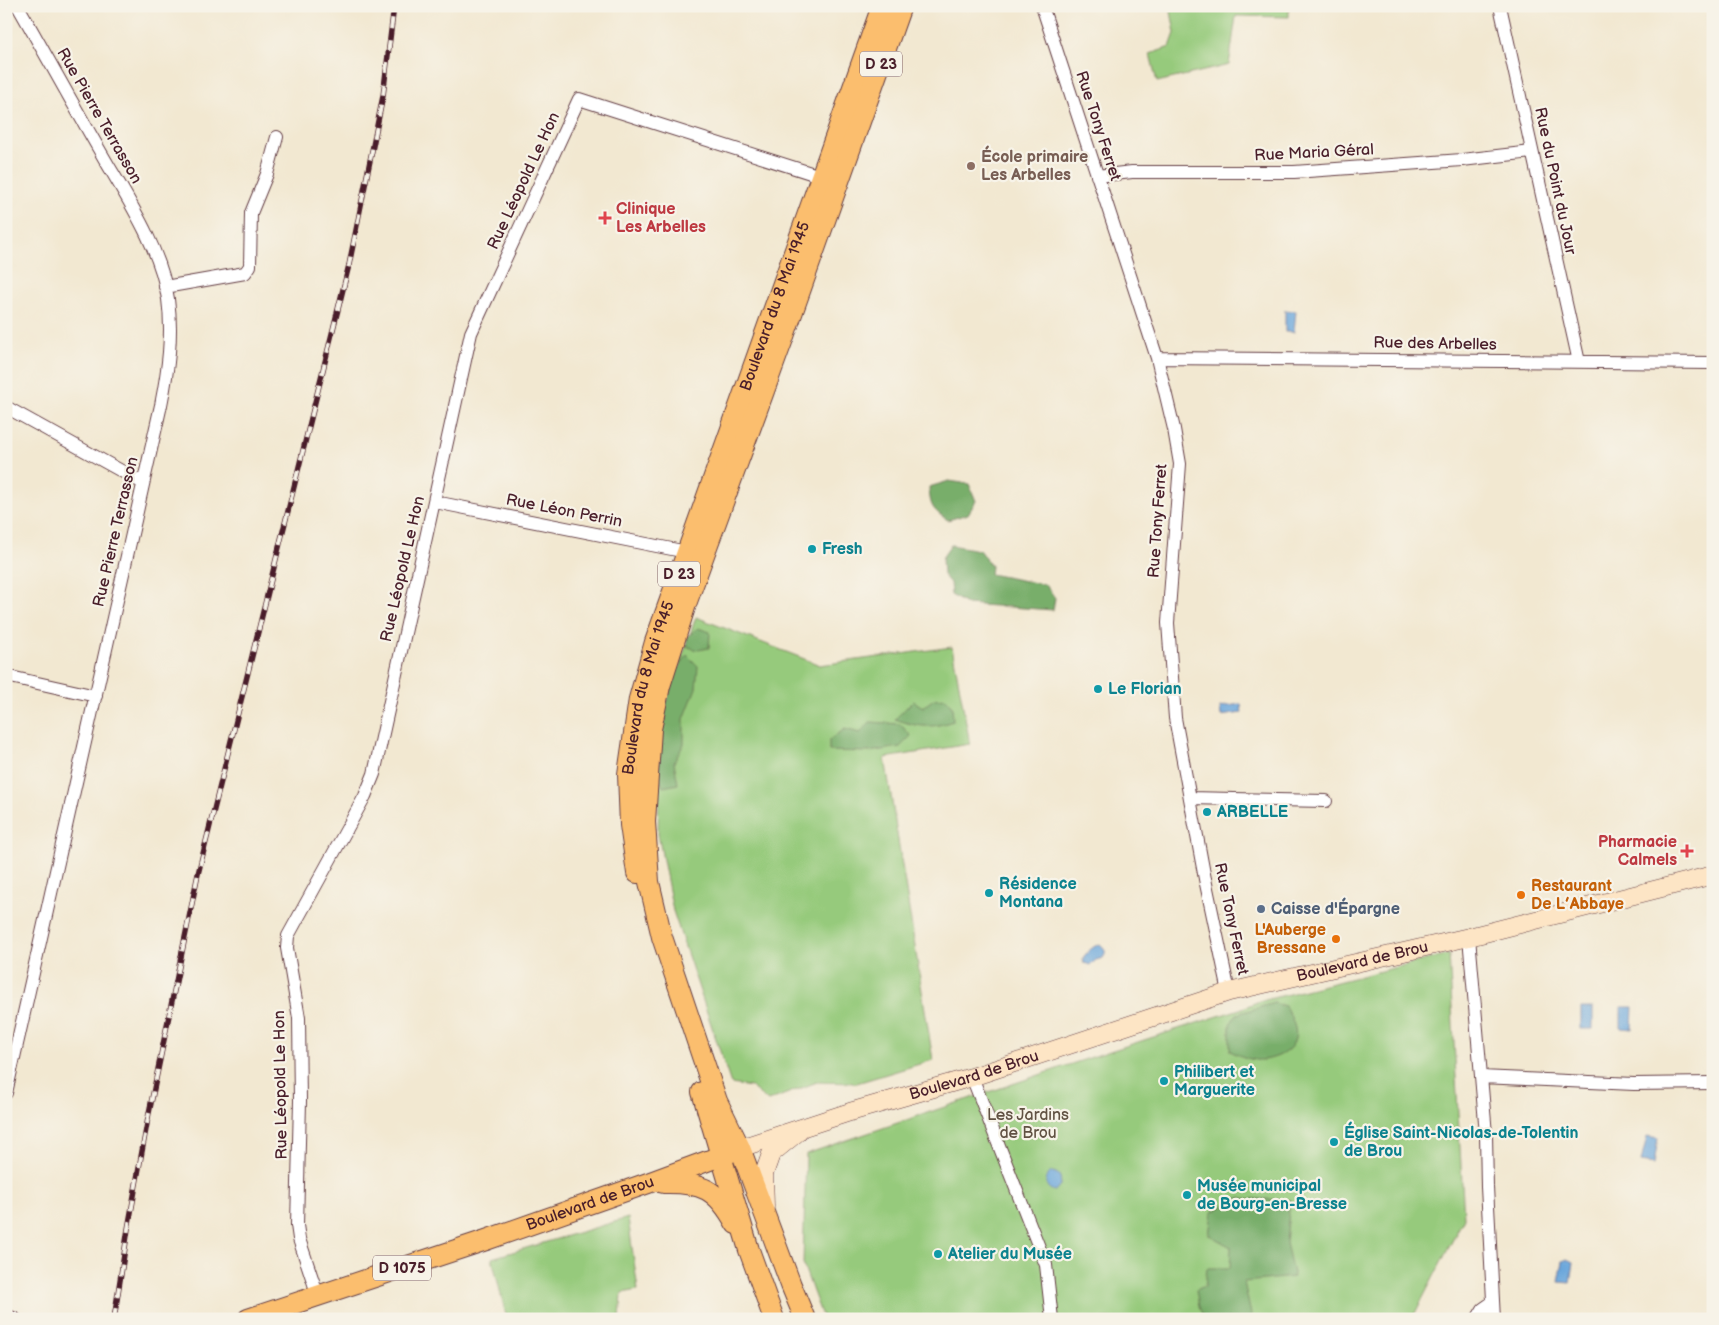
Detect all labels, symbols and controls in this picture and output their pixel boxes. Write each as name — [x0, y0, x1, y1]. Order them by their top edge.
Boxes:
street label: Rue Pierre Terrasson — [52, 45, 146, 187]
road number: D 23 — [860, 52, 902, 76]
street label: Rue Tony Ferret — [1071, 69, 1125, 183]
street label: Rue du Point du Jour — [1530, 106, 1580, 257]
street label: Rue Léopold Le Hon — [484, 109, 564, 253]
street label: Rue Maria Géral — [1254, 140, 1374, 166]
place label: École primaire Les Arbelles — [981, 145, 1088, 185]
marker: École primaire Les Arbelles — [965, 160, 977, 172]
place label: Clinique Les Arbelles — [616, 200, 706, 237]
marker: Clinique Les Arbelles — [598, 211, 612, 225]
street label: Boulevard du 8 Mai 1945 — [736, 219, 814, 394]
street label: Rue des Arbelles — [1373, 333, 1497, 355]
street label: Rue Pierre Terrasson — [89, 455, 143, 609]
street label: Rue Tony Ferret — [1145, 463, 1171, 579]
street label: Rue Léon Perrin — [504, 490, 624, 532]
street label: Rue Léopold Le Hon — [377, 494, 429, 644]
place label: Fresh — [822, 540, 863, 559]
marker: Fresh — [806, 543, 818, 555]
road number: D 23 — [658, 562, 700, 586]
street label: Boulevard du 8 Mai 1945 — [618, 599, 678, 776]
place label: Le Florian — [1108, 680, 1182, 699]
marker: Le Florian — [1092, 683, 1104, 695]
place label: ARBELLE — [1216, 803, 1288, 822]
marker: ARBELLE — [1201, 806, 1213, 818]
place label: Pharmacie Calmels — [1598, 833, 1677, 870]
marker: Pharmacie Calmels — [1681, 845, 1693, 857]
street label: Rue Tony Ferret — [1210, 861, 1252, 977]
place label: Résidence Montana — [999, 875, 1077, 912]
place label: Restaurant De L’Abbaye — [1531, 877, 1624, 914]
marker: Résidence Montana — [983, 887, 995, 899]
marker: Restaurant De L’Abbaye — [1515, 889, 1527, 901]
place label: Caisse d'Épargne — [1271, 897, 1400, 919]
marker: Caisse d'Épargne — [1255, 903, 1267, 915]
place label: L'Auberge Bressane — [1255, 921, 1326, 958]
marker: L'Auberge Bressane — [1330, 933, 1342, 945]
street label: Boulevard de Brou — [1294, 937, 1430, 986]
street label: Rue Léopold Le Hon — [270, 1010, 292, 1160]
street label: Boulevard de Brou — [907, 1046, 1041, 1104]
place label: Philibert et Marguerite — [1174, 1063, 1255, 1100]
marker: Philibert et Marguerite — [1158, 1075, 1170, 1087]
park label: Les Jardins de Brou — [987, 1106, 1069, 1143]
place label: Église Saint-Nicolas-de-Tolentin de Brou — [1344, 1121, 1578, 1161]
marker: Église Saint-Nicolas-de-Tolentin de Brou — [1328, 1136, 1340, 1148]
street label: Boulevard de Brou — [523, 1172, 657, 1235]
place label: Musée municipal de Bourg-en-Bresse — [1197, 1177, 1347, 1214]
marker: Musée municipal de Bourg-en-Bresse — [1181, 1189, 1193, 1201]
place label: Atelier du Musée — [947, 1245, 1072, 1264]
marker: Atelier du Musée — [932, 1248, 944, 1260]
road number: D 1075 — [373, 1256, 431, 1280]

